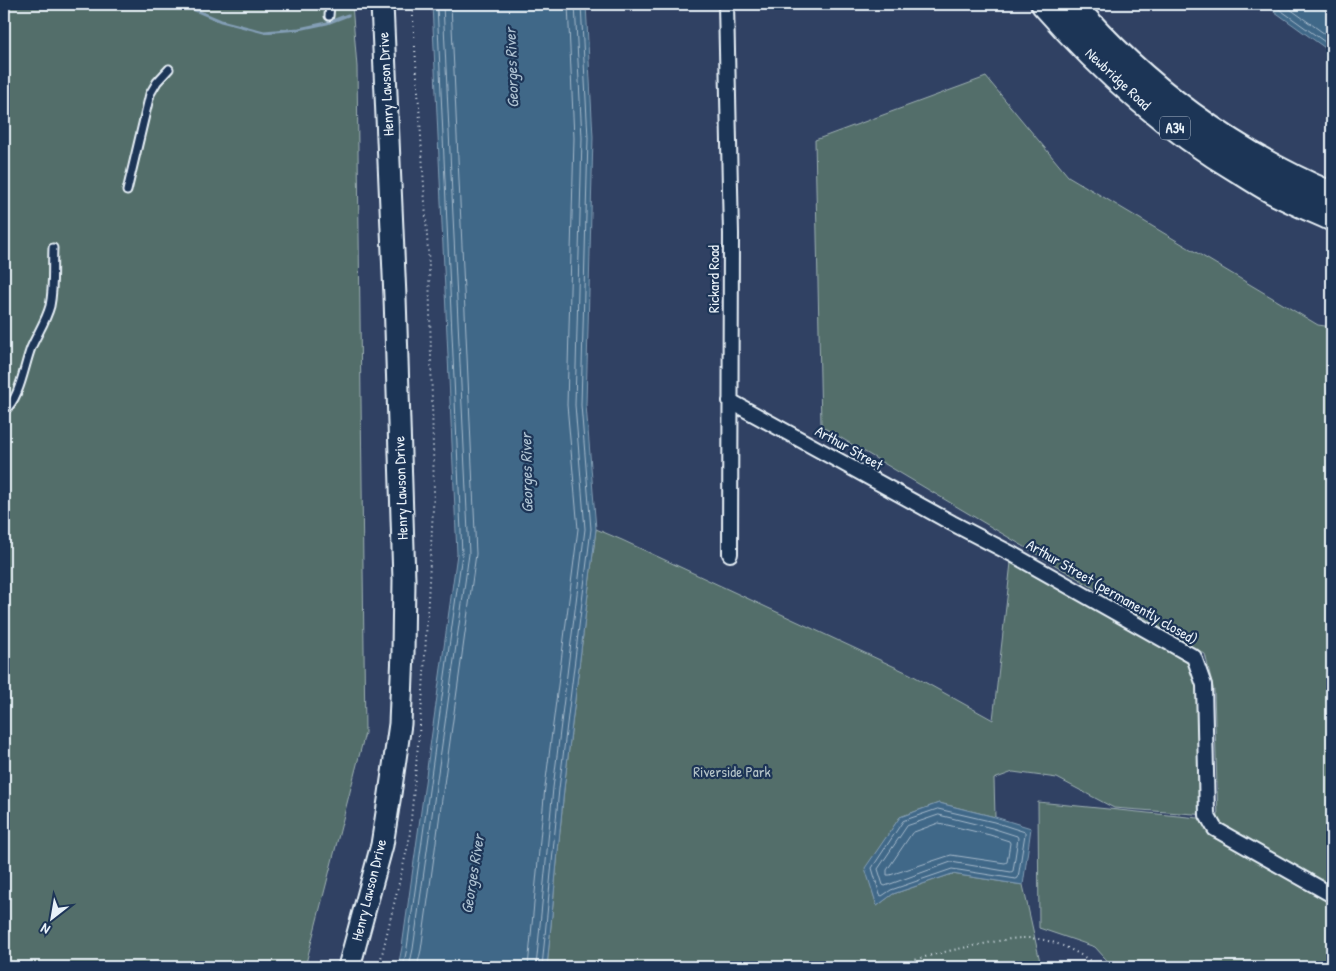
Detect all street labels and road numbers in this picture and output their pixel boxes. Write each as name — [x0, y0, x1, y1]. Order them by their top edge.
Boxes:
street label: Henry Lawson Drive — [372, 32, 399, 137]
street label: Newbridge Road — [1081, 43, 1156, 115]
road number: A34 — [1160, 116, 1190, 140]
street label: Rickard Road — [703, 245, 724, 313]
street label: Arthur Street — [811, 420, 888, 475]
street label: Henry Lawson Drive — [388, 436, 413, 540]
street label: Arthur Street (permanently closed) — [1023, 534, 1202, 649]
street label: Henry Lawson Drive — [346, 837, 391, 943]

